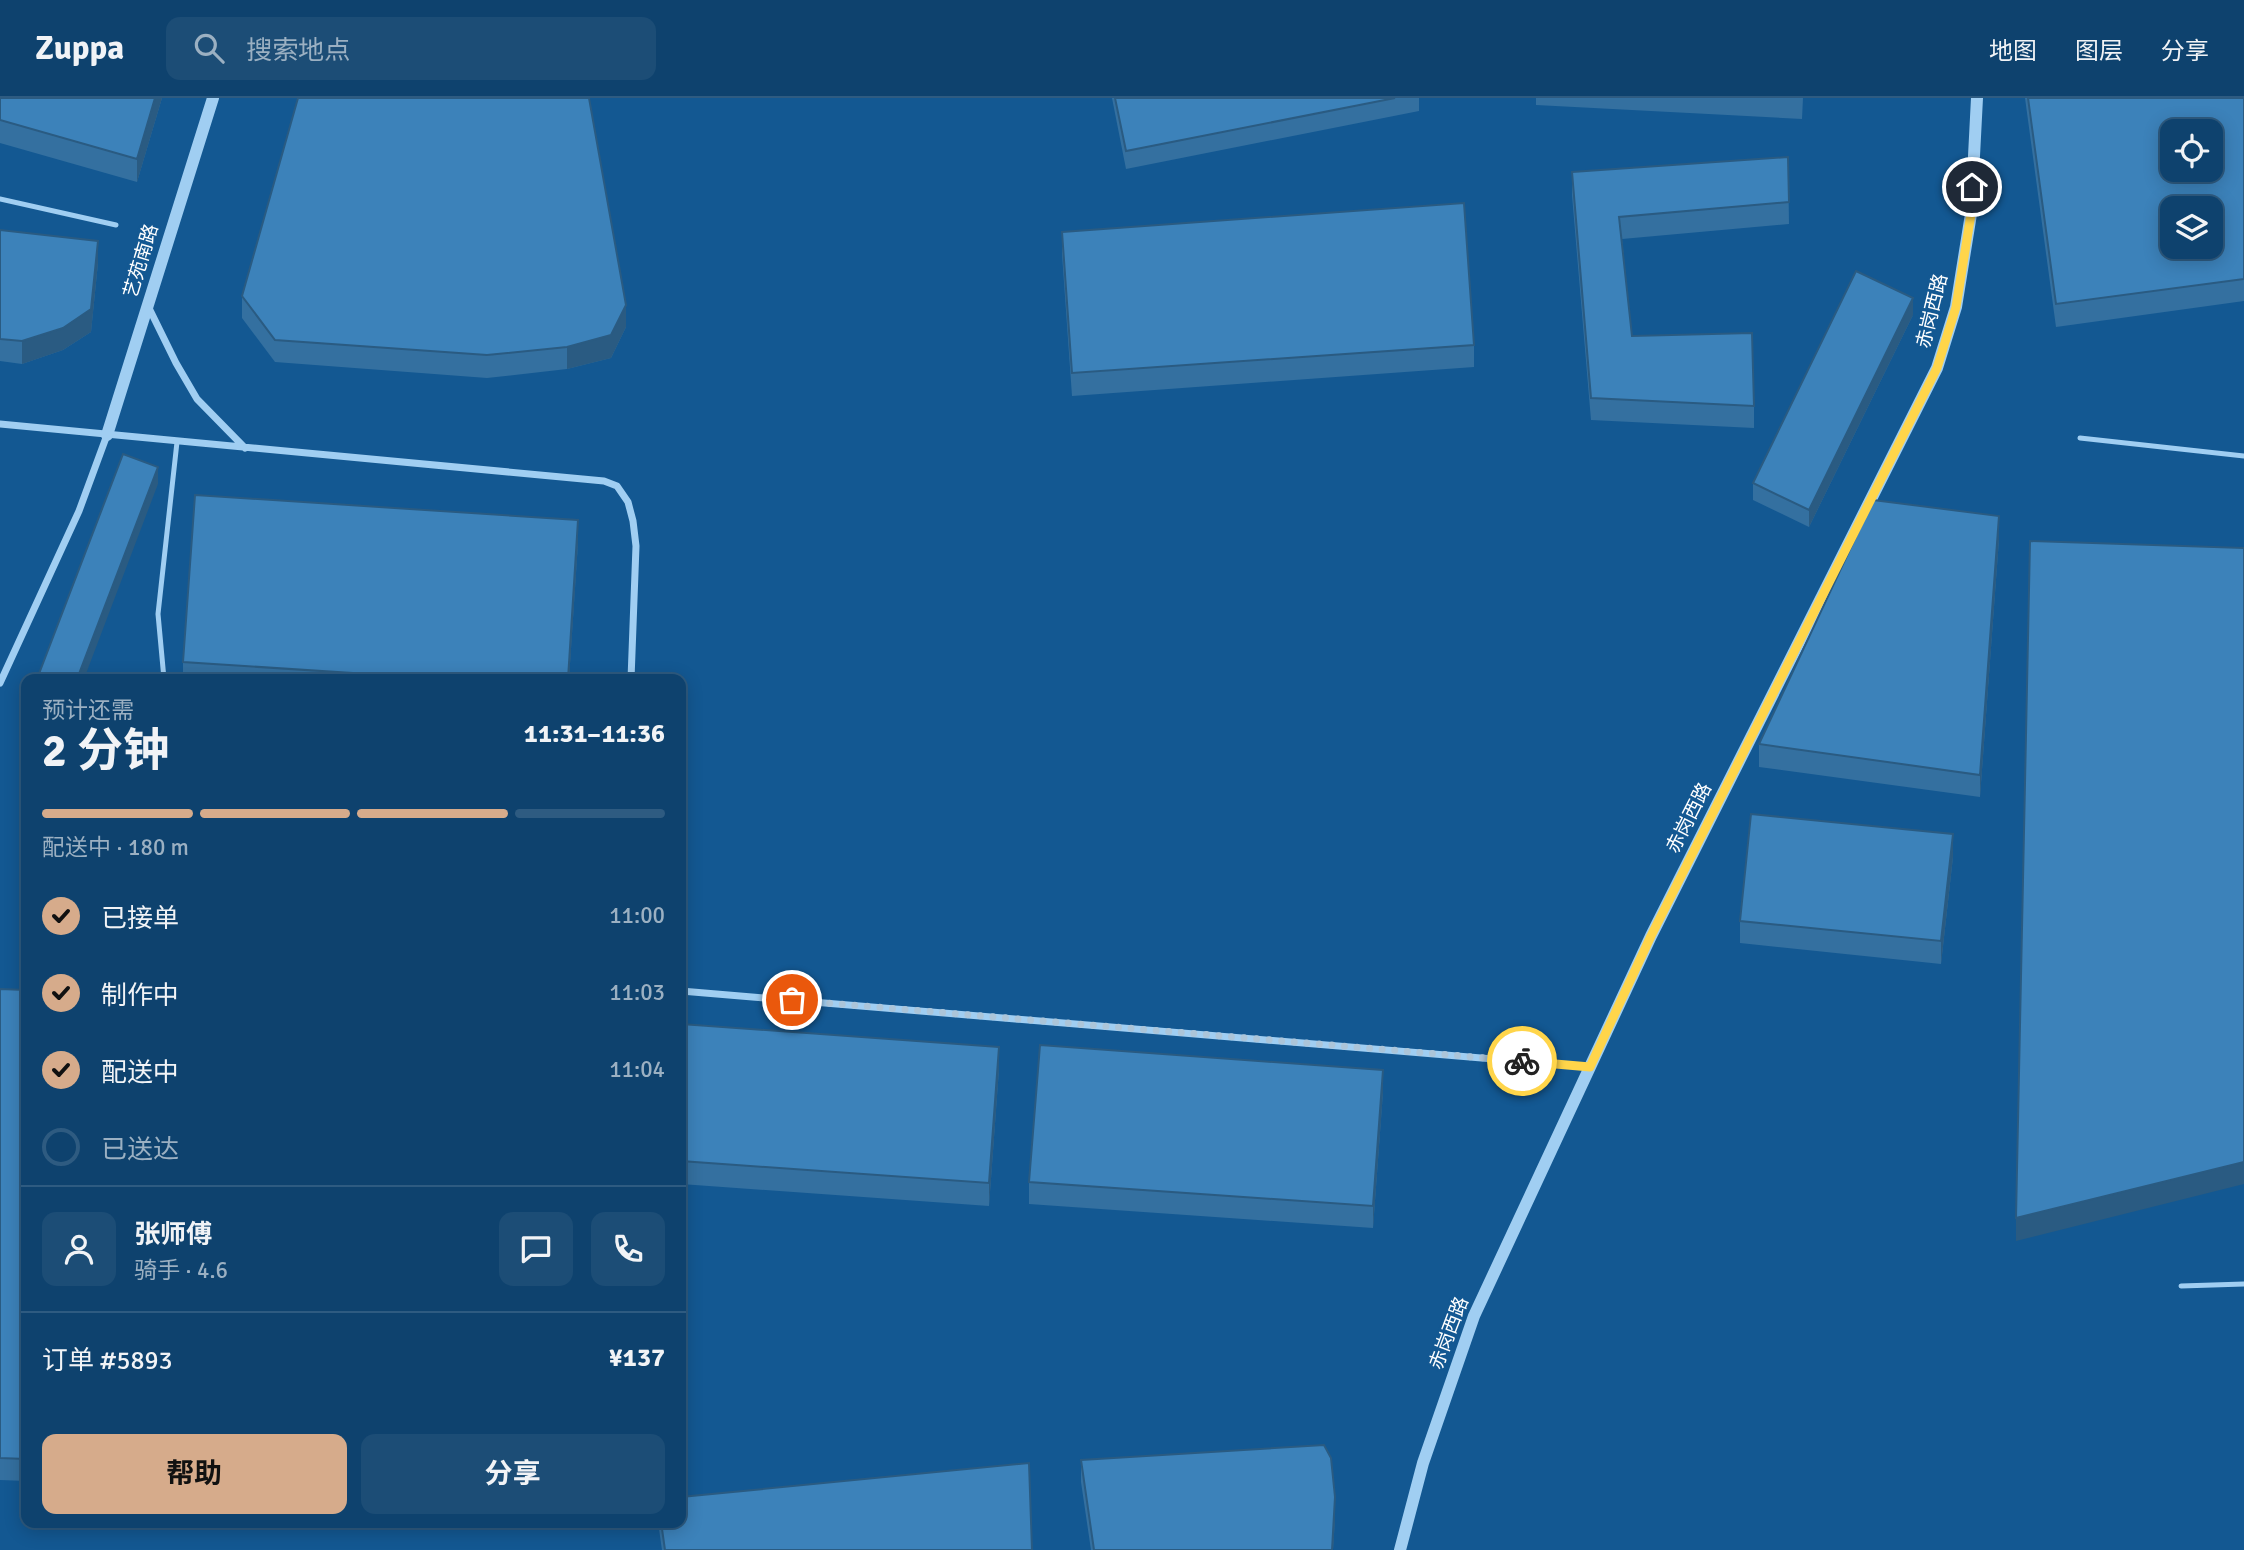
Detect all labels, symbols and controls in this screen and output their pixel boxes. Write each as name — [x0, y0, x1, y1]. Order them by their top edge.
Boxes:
search box — [166, 17, 656, 80]
text: Zuppa — [35, 28, 124, 69]
icon: search — [190, 29, 228, 67]
text: 搜索地点 — [246, 35, 350, 67]
text: 地图 — [1989, 36, 2037, 66]
text: 图层 — [2075, 36, 2123, 66]
text: 分享 — [2161, 36, 2209, 66]
map controls — [2160, 119, 2223, 259]
button: locate — [2160, 119, 2223, 182]
pin — [1942, 157, 2002, 217]
icon: home — [1953, 168, 1991, 206]
button: layers — [2160, 196, 2223, 259]
street label: 艺苑南路 — [118, 221, 164, 301]
street label: 赤岗西路 — [1911, 271, 1953, 351]
text: 预计还需 — [42, 696, 134, 725]
text: 11:31–11:36 — [524, 718, 665, 750]
text: 2 分钟 — [42, 723, 169, 779]
street label: 赤岗西路 — [1661, 779, 1717, 857]
text: 配送中 · 180 m — [42, 833, 189, 862]
icon: check — [42, 897, 80, 935]
text: 11:00 — [609, 901, 665, 930]
text: 已接单 — [101, 903, 179, 935]
pin — [762, 970, 822, 1030]
icon: check — [42, 974, 80, 1012]
text: 11:03 — [609, 978, 665, 1007]
text: 制作中 — [101, 980, 179, 1012]
icon: bag — [773, 981, 811, 1019]
courier — [1487, 1026, 1557, 1096]
icon: bike — [1503, 1042, 1541, 1080]
icon: check — [42, 1051, 80, 1089]
text: 11:04 — [609, 1055, 665, 1084]
text: 配送中 — [101, 1057, 179, 1089]
text: 已送达 — [101, 1134, 179, 1166]
button: person — [42, 1212, 116, 1286]
button: chat — [499, 1212, 573, 1286]
button: phone — [591, 1212, 665, 1286]
text: 张师傅 — [134, 1219, 212, 1251]
text: 骑手 · 4.6 — [134, 1256, 228, 1285]
street label: 赤岗西路 — [1424, 1293, 1474, 1373]
text: ¥137 — [609, 1342, 665, 1374]
text: 订单 #5893 — [42, 1345, 173, 1377]
button: 帮助 — [42, 1434, 347, 1514]
button: 分享 — [361, 1434, 665, 1514]

